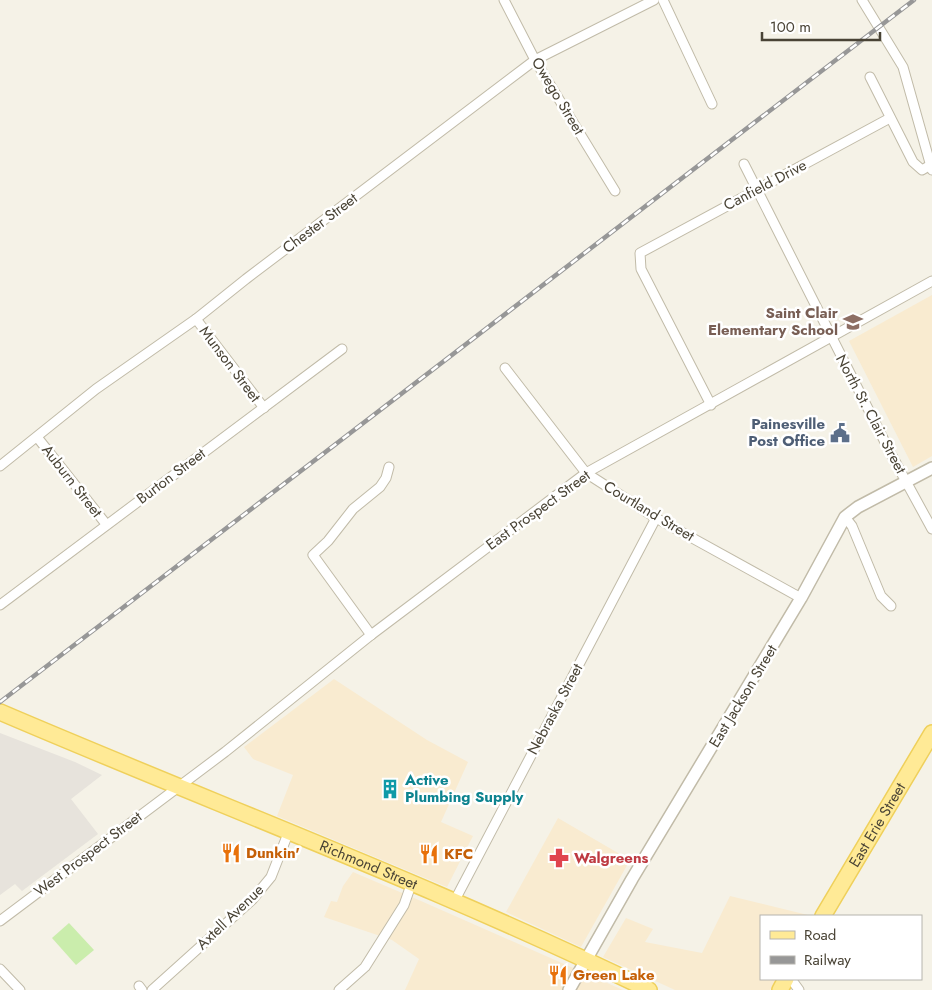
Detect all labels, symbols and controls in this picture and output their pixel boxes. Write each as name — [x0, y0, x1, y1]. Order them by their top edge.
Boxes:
scale bar — [762, 10, 880, 42]
text: 100 m — [770, 16, 811, 38]
street label: Owego Street — [526, 53, 590, 139]
street label: Canfield Drive — [720, 154, 811, 216]
street label: Chester Street — [278, 187, 362, 258]
place label: Saint Clair Elementary School — [708, 302, 839, 341]
school or university icon: Saint Clair Elementary School — [842, 311, 864, 333]
street label: Munson Street — [194, 321, 266, 407]
street label: North St. Clair Street — [830, 351, 912, 478]
place label: Painesville Post Office — [748, 413, 825, 452]
public building icon: Painesville Post Office — [829, 422, 851, 444]
street label: Auburn Street — [36, 440, 108, 522]
street label: Burton Street — [132, 443, 210, 509]
street label: East Prospect Street — [481, 464, 595, 555]
street label: Courtland Street — [599, 475, 699, 547]
street label: East Jackson Street — [704, 640, 783, 752]
street label: Nebraska Street — [522, 659, 588, 758]
place label: Active Plumbing Supply — [404, 769, 524, 808]
building icon: Active Plumbing Supply — [379, 778, 401, 800]
street label: East Erie Street — [843, 778, 911, 871]
street label: West Prospect Street — [29, 806, 147, 902]
street label: Richmond Street — [316, 835, 421, 895]
restaurant icon: Dunkin' — [220, 842, 242, 864]
place label: Dunkin' — [246, 842, 300, 864]
restaurant icon: KFC — [418, 843, 440, 865]
place label: KFC — [444, 843, 473, 865]
pharmacy icon: Walgreens — [548, 847, 570, 869]
place label: Walgreens — [574, 847, 649, 869]
street label: Axtell Avenue — [191, 879, 269, 955]
legend — [760, 915, 922, 980]
text: Road — [804, 924, 836, 946]
text: Railway — [804, 949, 851, 971]
restaurant icon: Green Lake — [547, 964, 569, 986]
place label: Green Lake — [573, 964, 655, 986]

